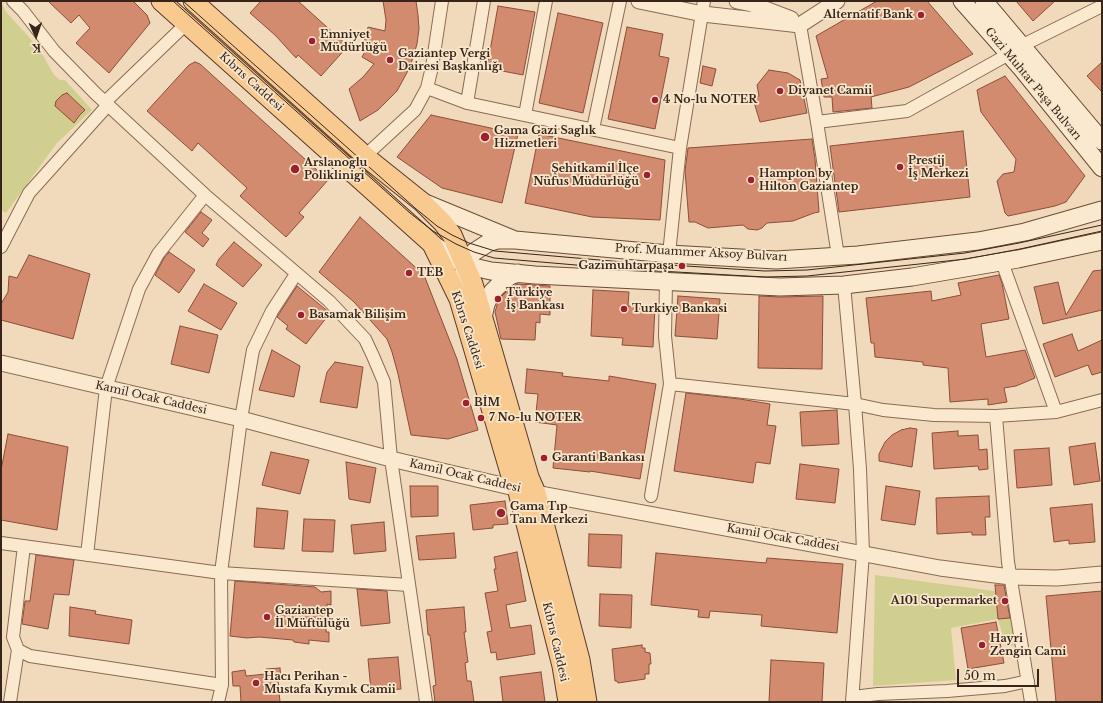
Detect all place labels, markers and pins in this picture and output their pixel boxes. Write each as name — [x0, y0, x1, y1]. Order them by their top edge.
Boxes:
place label: Alternatif Bank — [823, 8, 913, 22]
marker: Alternatif Bank — [916, 10, 926, 20]
place label: Emniyet Müdürlüğü — [320, 28, 387, 54]
marker: Emniyet Müdürlüğü — [307, 36, 317, 46]
place label: Gaziantep Vergi Dairesi Başkanlığı — [398, 47, 503, 73]
marker: Gaziantep Vergi Dairesi Başkanlığı — [385, 55, 395, 65]
place label: Diyanet Camii — [788, 84, 872, 98]
marker: Diyanet Camii — [775, 86, 785, 96]
place label: 4 No-lu NOTER — [663, 93, 757, 107]
marker: 4 No-lu NOTER — [650, 95, 660, 105]
place label: Gama Gazi Saglık Hizmetleri — [494, 124, 596, 150]
marker: Gama Gazi Saglık Hizmetleri — [479, 131, 491, 143]
place label: Prestij İş Merkezi — [908, 154, 969, 180]
place label: Arslanoglu Poliklinigi — [304, 156, 367, 182]
place label: Şehitkamil İlçe Nüfus Müdürlüğü — [533, 162, 639, 188]
marker: Prestij İş Merkezi — [895, 162, 905, 172]
marker: Arslanoglu Poliklinigi — [289, 163, 301, 175]
place label: Hampton by Hilton Gaziantep — [759, 167, 858, 193]
marker: Şehitkamil İlçe Nüfus Müdürlüğü — [642, 170, 652, 180]
marker: Hampton by Hilton Gaziantep — [746, 175, 756, 185]
place label: Gazimuhtarpaşa — [579, 259, 674, 273]
marker: Gazimuhtarpaşa — [677, 261, 687, 271]
place label: TEB — [417, 266, 443, 280]
marker: TEB — [404, 268, 414, 278]
place label: Türkiye İş Bankası — [506, 286, 565, 312]
marker: Türkiye İş Bankası — [493, 294, 503, 304]
place label: Turkiye Bankasi — [632, 302, 727, 316]
marker: Turkiye Bankasi — [619, 304, 629, 314]
place label: Basamak Bilişim — [309, 308, 406, 322]
marker: Basamak Bilişim — [296, 310, 306, 320]
place label: BİM — [474, 396, 500, 410]
marker: BİM — [461, 398, 471, 408]
place label: 7 No-lu NOTER — [489, 411, 582, 425]
marker: 7 No-lu NOTER — [476, 413, 486, 423]
place label: Garanti Bankası — [552, 451, 645, 465]
marker: Garanti Bankası — [539, 453, 549, 463]
place label: Gama Tıp Tanı Merkezi — [510, 500, 588, 526]
marker: Gama Tıp Tanı Merkezi — [495, 507, 507, 519]
place label: A101 Supermarket — [891, 594, 997, 608]
marker: A101 Supermarket — [1000, 596, 1010, 606]
place label: Gaziantep İl Müftülüğü — [275, 604, 350, 630]
marker: Gaziantep İl Müftülüğü — [262, 612, 272, 622]
place label: Hayri Zengin Cami — [990, 632, 1066, 658]
marker: Hayri Zengin Cami — [977, 640, 987, 650]
place label: Hacı Perihan - Mustafa Kıymık Camii — [264, 670, 396, 696]
marker: Hacı Perihan - Mustafa Kıymık Camii — [251, 678, 261, 688]

